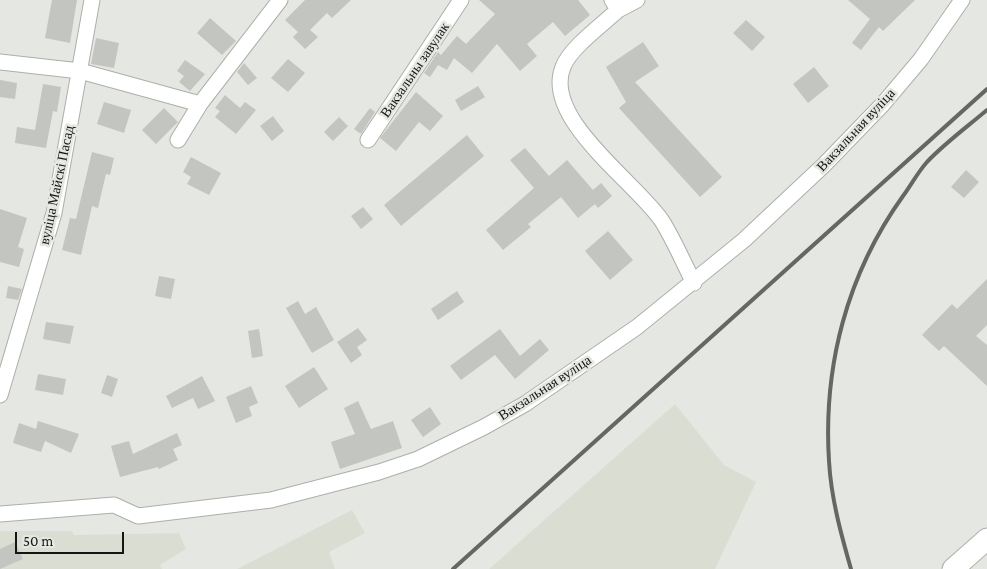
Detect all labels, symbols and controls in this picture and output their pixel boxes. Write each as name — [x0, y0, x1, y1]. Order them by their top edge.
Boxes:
street label: Вакзальны завулак — [377, 19, 453, 121]
street label: Вакзальная вуліца — [813, 85, 899, 175]
street label: вуліца Майскі Пасад — [36, 124, 78, 246]
street label: Вакзальная вуліца — [495, 352, 595, 424]
scale bar — [18, 522, 126, 554]
text: 50 m — [23, 533, 53, 549]

